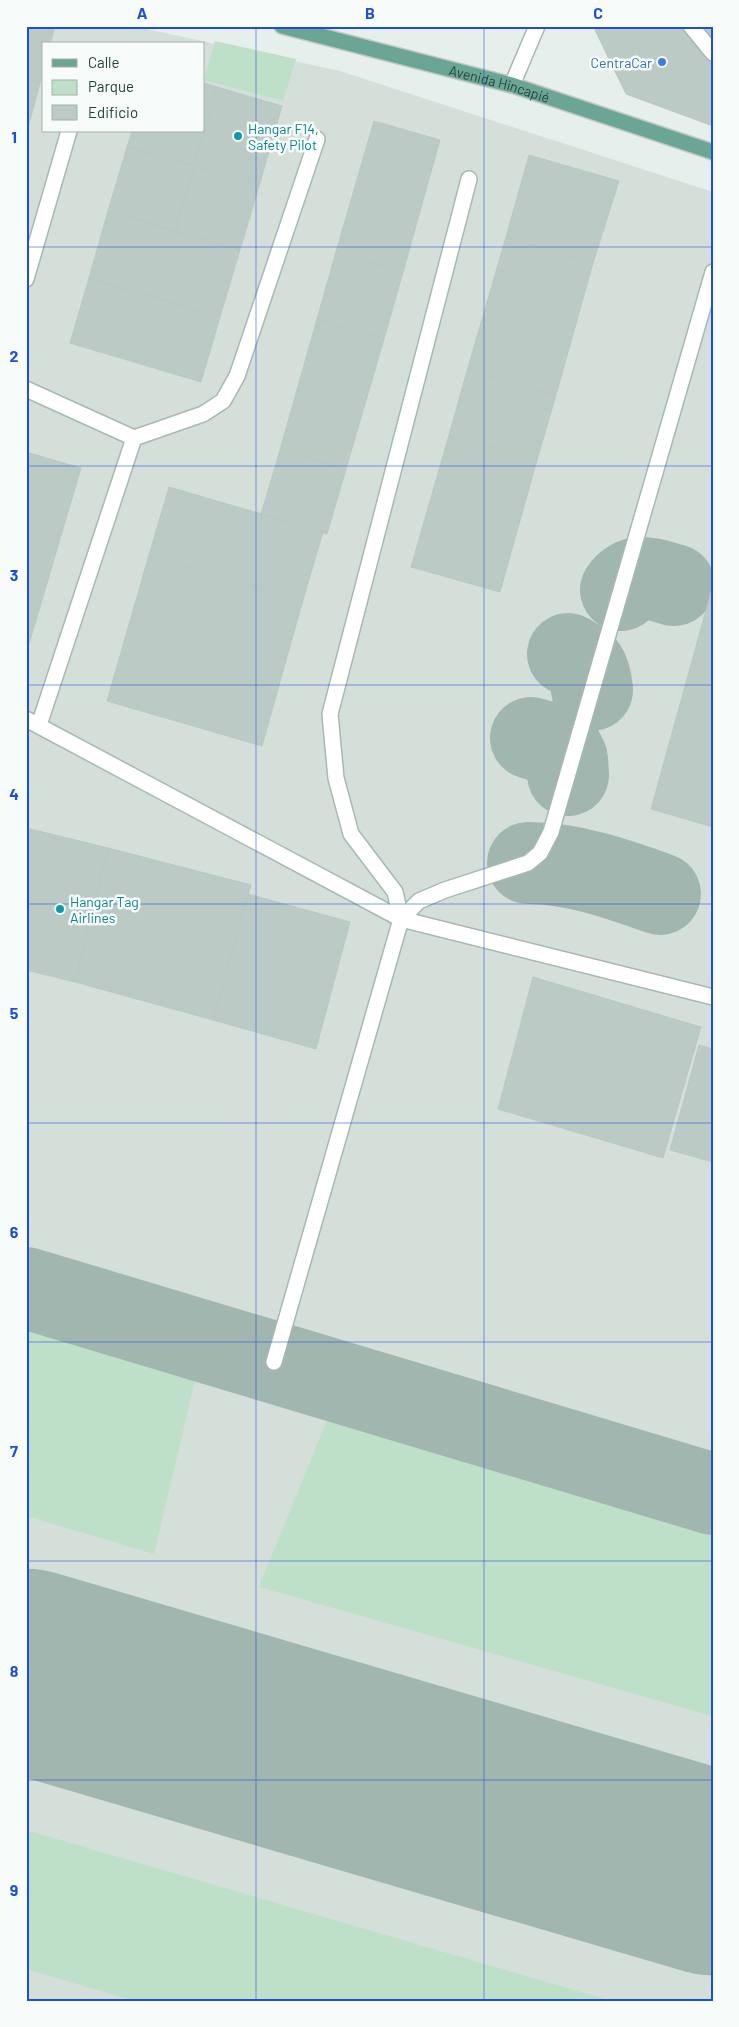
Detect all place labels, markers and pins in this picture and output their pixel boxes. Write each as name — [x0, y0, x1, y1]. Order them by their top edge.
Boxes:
place label: CentraCar — [591, 54, 652, 71]
marker: CentraCar — [656, 56, 668, 68]
place label: Hangar F14, Safety Pilot — [248, 120, 319, 153]
marker: Hangar F14, Safety Pilot — [232, 130, 244, 142]
place label: Hangar Tag Airlines — [70, 893, 139, 926]
marker: Hangar Tag Airlines — [54, 903, 66, 915]

